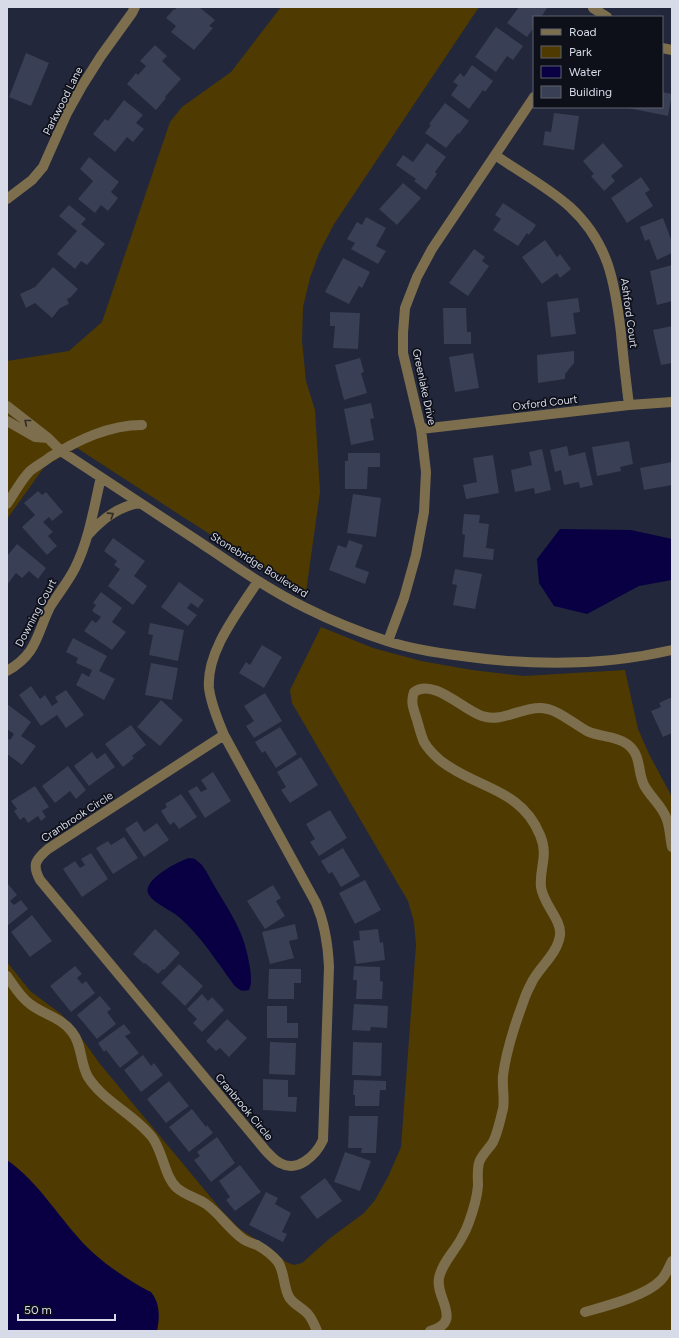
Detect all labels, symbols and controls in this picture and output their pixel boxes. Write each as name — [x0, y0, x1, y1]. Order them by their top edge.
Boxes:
legend — [533, 16, 663, 108]
text: Road — [569, 25, 597, 39]
text: Park — [569, 45, 592, 59]
street label: Parkwood Lane — [40, 65, 86, 137]
text: Water — [569, 65, 601, 79]
text: Building — [569, 85, 612, 99]
street label: Ashford Court — [618, 277, 640, 349]
street label: Greenlake Drive — [410, 348, 438, 426]
street label: Oxford Court — [512, 393, 578, 413]
one-way arrow — [25, 420, 32, 427]
one-way arrow — [107, 512, 114, 520]
street label: Stonebridge Boulevard — [208, 530, 310, 600]
street label: Downing Court — [13, 577, 59, 649]
street label: Cranbrook Circle — [39, 789, 115, 845]
street label: Cranbrook Circle — [212, 1071, 276, 1143]
scale bar — [18, 1296, 115, 1322]
text: 50 m — [24, 1303, 52, 1317]

